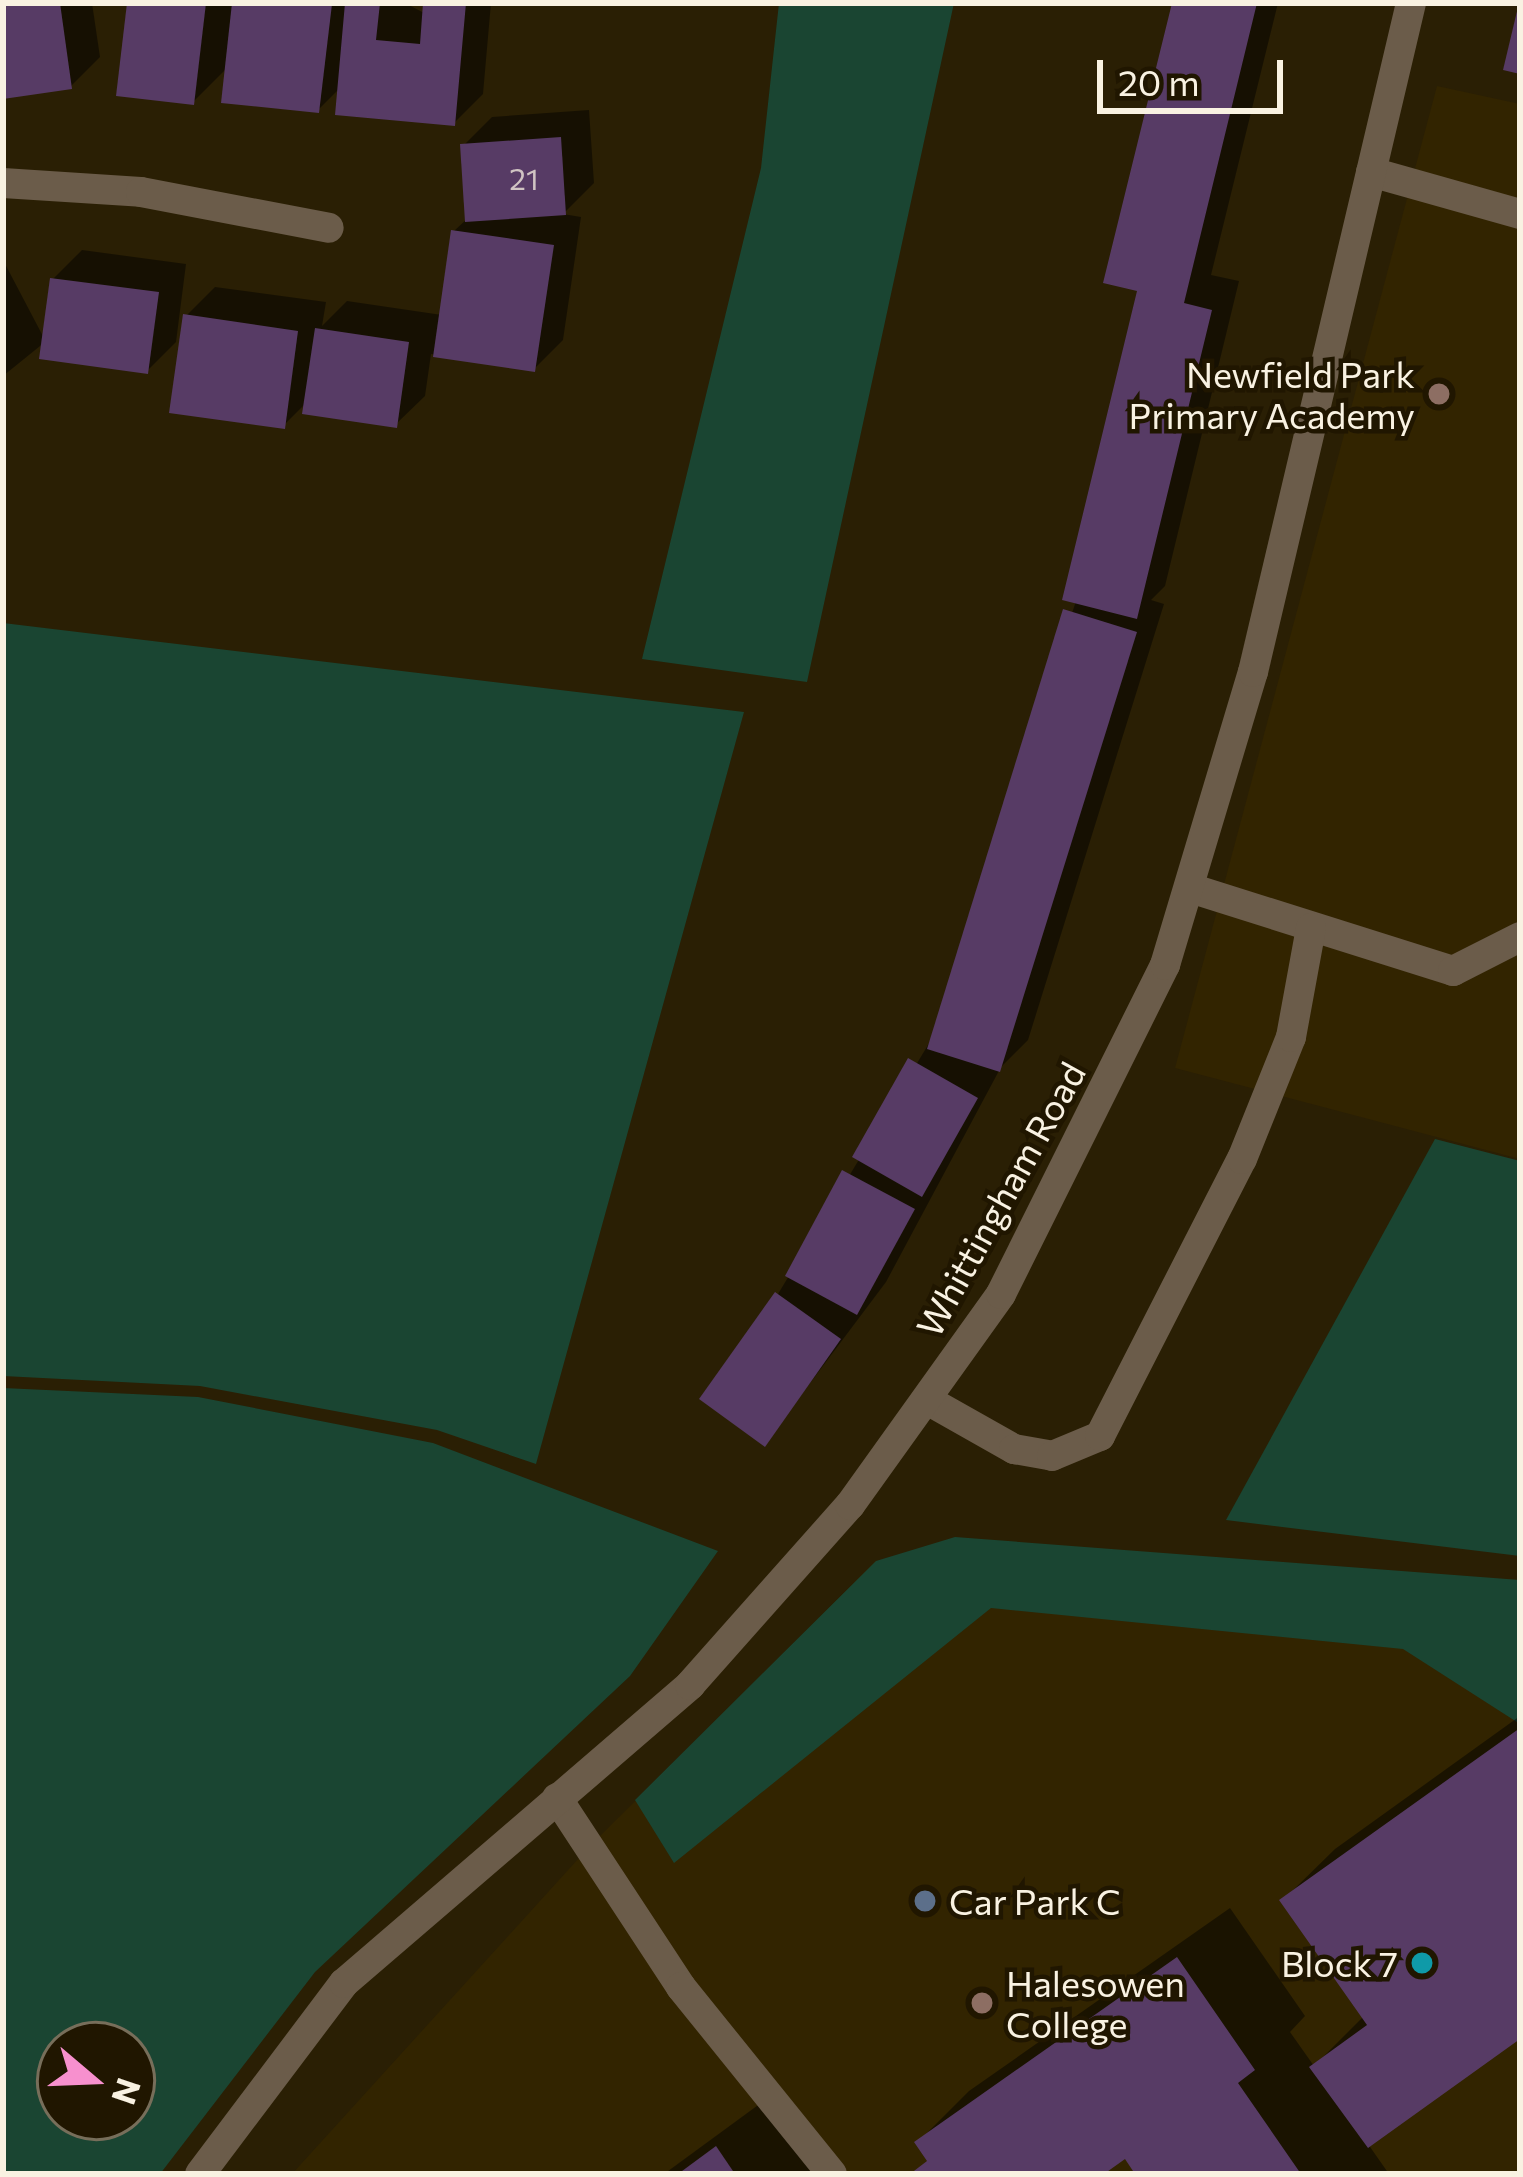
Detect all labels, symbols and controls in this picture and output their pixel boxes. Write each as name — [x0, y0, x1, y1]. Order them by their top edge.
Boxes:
scale bar — [1103, 36, 1289, 110]
text: 20 m — [1118, 59, 1200, 103]
house number: 21 — [509, 160, 539, 196]
place label: Newfield Park Primary Academy — [1129, 351, 1415, 436]
marker: Newfield Park Primary Academy — [1426, 381, 1452, 407]
street label: Whittingham Road — [907, 1054, 1093, 1344]
place label: Car Park C — [949, 1879, 1121, 1923]
marker: Car Park C — [912, 1888, 938, 1914]
place label: Block 7 — [1281, 1941, 1398, 1985]
marker: Block 7 — [1409, 1950, 1435, 1976]
place label: Halesowen College — [1006, 1960, 1185, 2045]
marker: Halesowen College — [969, 1990, 995, 2016]
north arrow — [36, 2021, 156, 2141]
text: N — [104, 2074, 151, 2110]

